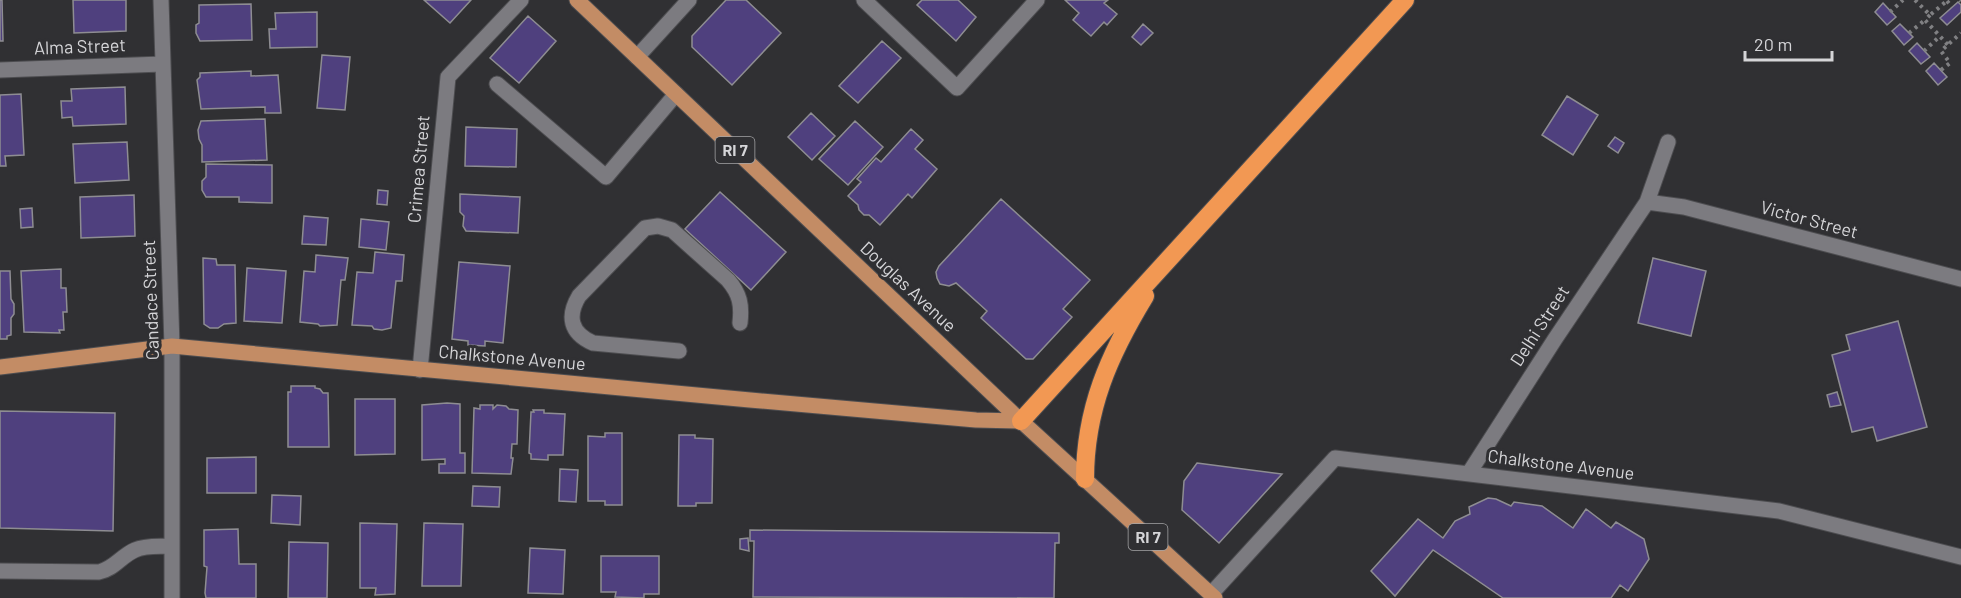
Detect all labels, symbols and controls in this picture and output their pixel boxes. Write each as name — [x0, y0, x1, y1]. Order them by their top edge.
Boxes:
scale bar — [1745, 24, 1832, 62]
street label: Alma Street — [34, 33, 126, 59]
text: 20 m — [1754, 33, 1792, 55]
street label: Crimea Street — [402, 114, 434, 224]
road number: RI 7 — [716, 137, 754, 163]
street label: Victor Street — [1758, 195, 1860, 243]
street label: Douglas Avenue — [856, 236, 961, 336]
street label: Candace Street — [137, 240, 163, 361]
street label: Delhi Street — [1505, 281, 1573, 370]
street label: Chalkstone Avenue — [438, 340, 587, 374]
street label: Chalkstone Avenue — [1487, 444, 1636, 484]
road number: RI 7 — [1128, 524, 1168, 550]

